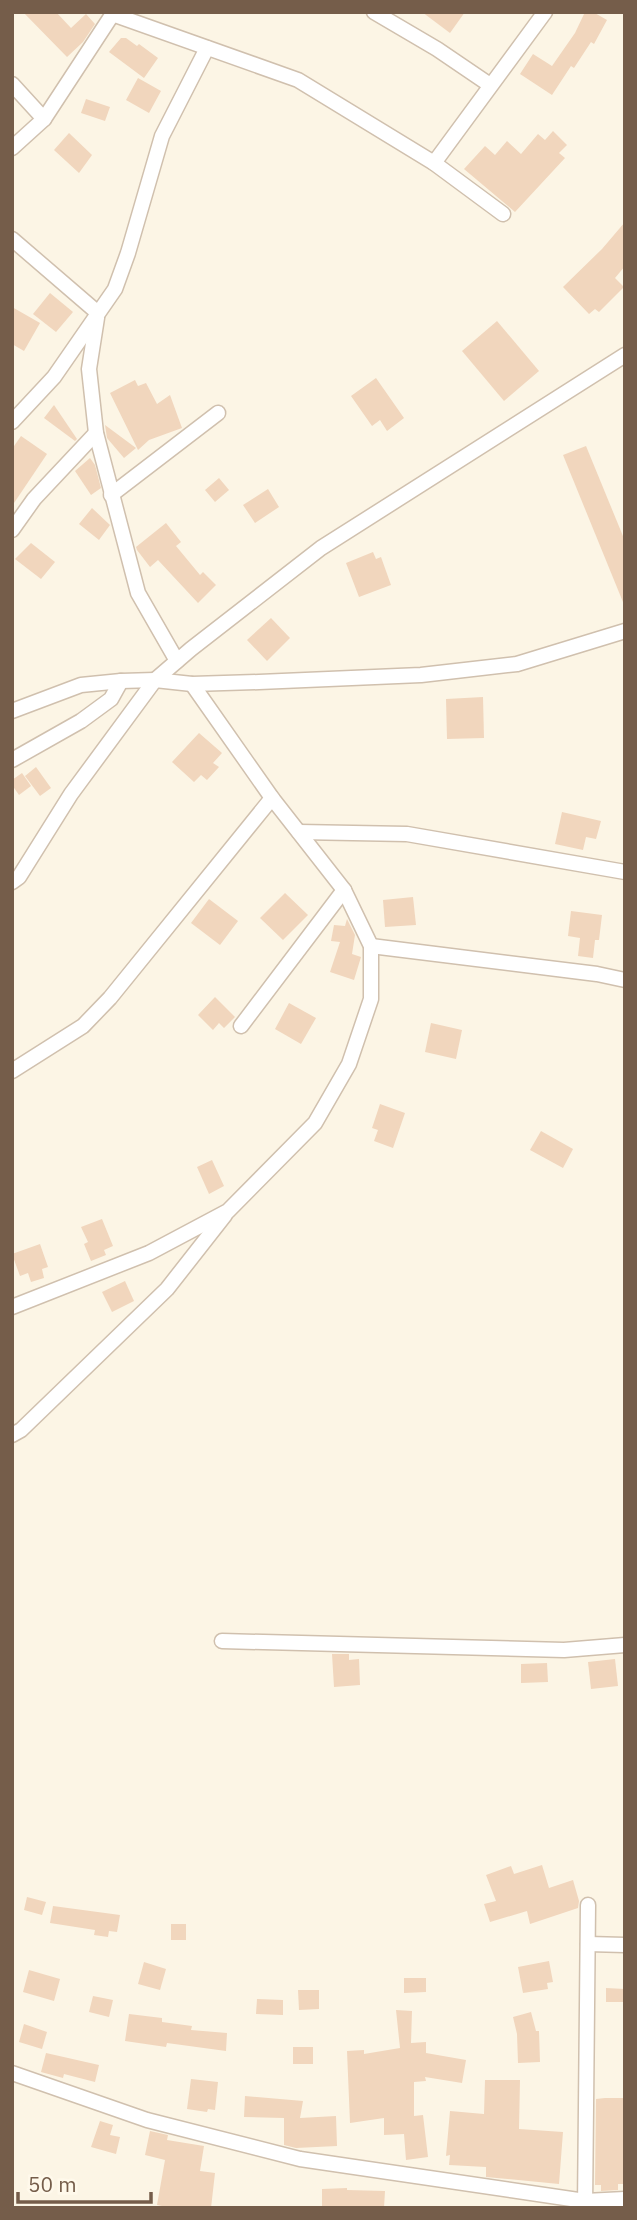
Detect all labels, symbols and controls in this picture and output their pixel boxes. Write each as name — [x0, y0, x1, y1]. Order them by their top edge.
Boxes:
scale bar — [18, 2160, 150, 2204]
text: 50 m — [28, 2170, 77, 2198]

